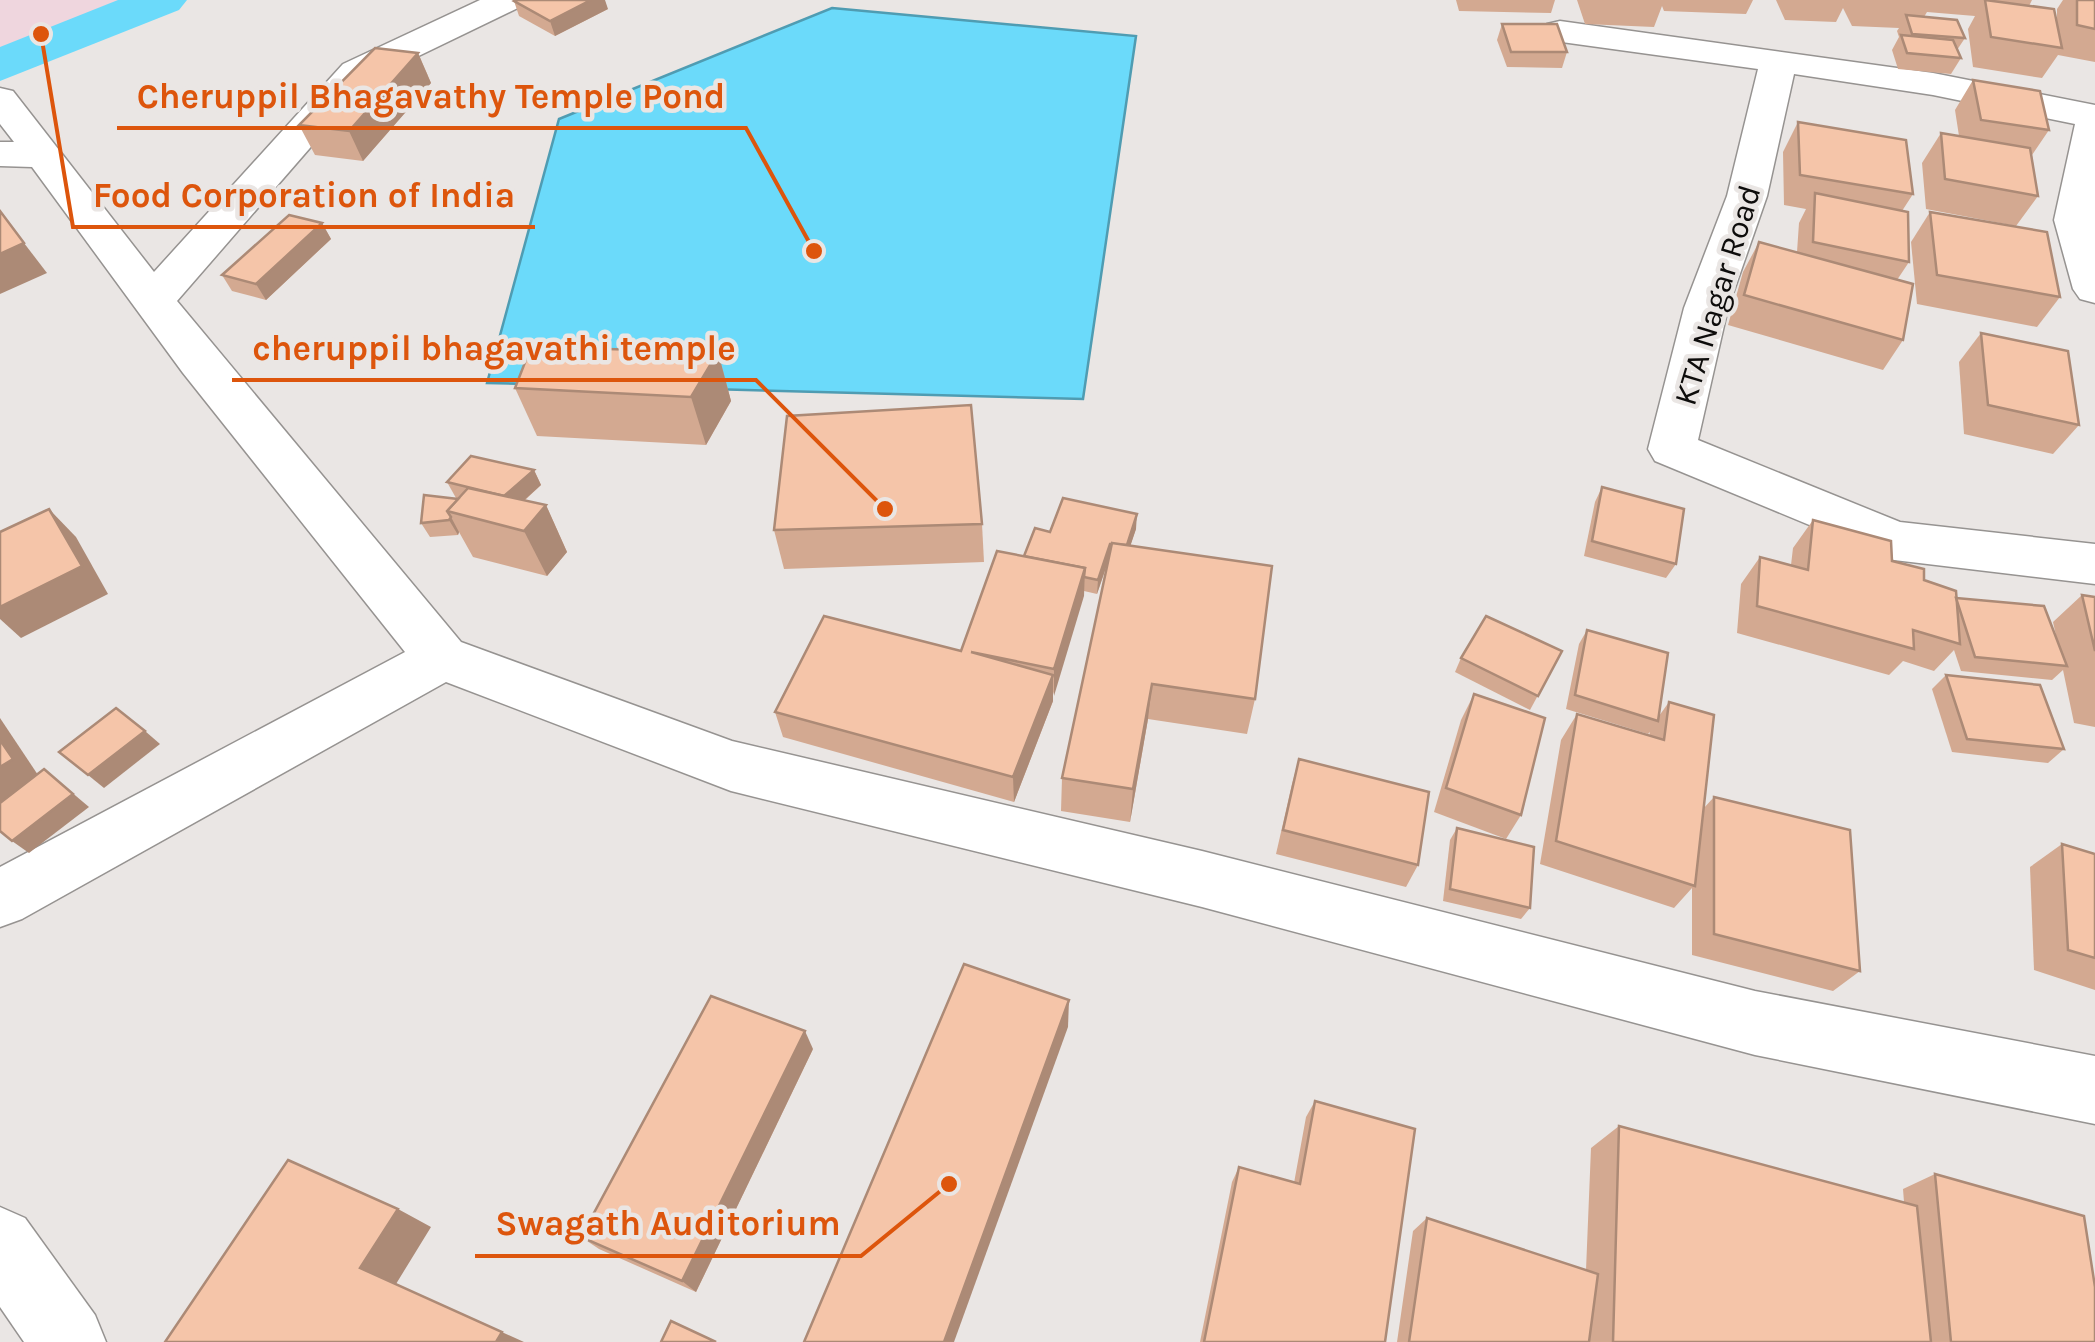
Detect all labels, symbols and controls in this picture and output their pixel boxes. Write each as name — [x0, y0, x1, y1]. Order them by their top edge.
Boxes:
callout: Cheruppil Bhagavathy Temple Pond — [117, 63, 746, 128]
text: Cheruppil Bhagavathy Temple Pond — [137, 76, 725, 118]
callout: Food Corporation of India — [73, 162, 535, 227]
text: Food Corporation of India — [93, 175, 515, 216]
street label: KTA Nagar Road — [1666, 181, 1769, 410]
callout: cheruppil bhagavathi temple — [232, 315, 756, 380]
text: cheruppil bhagavathi temple — [252, 328, 736, 370]
callout: Swagath Auditorium — [475, 1191, 861, 1256]
text: Swagath Auditorium — [495, 1203, 841, 1245]

